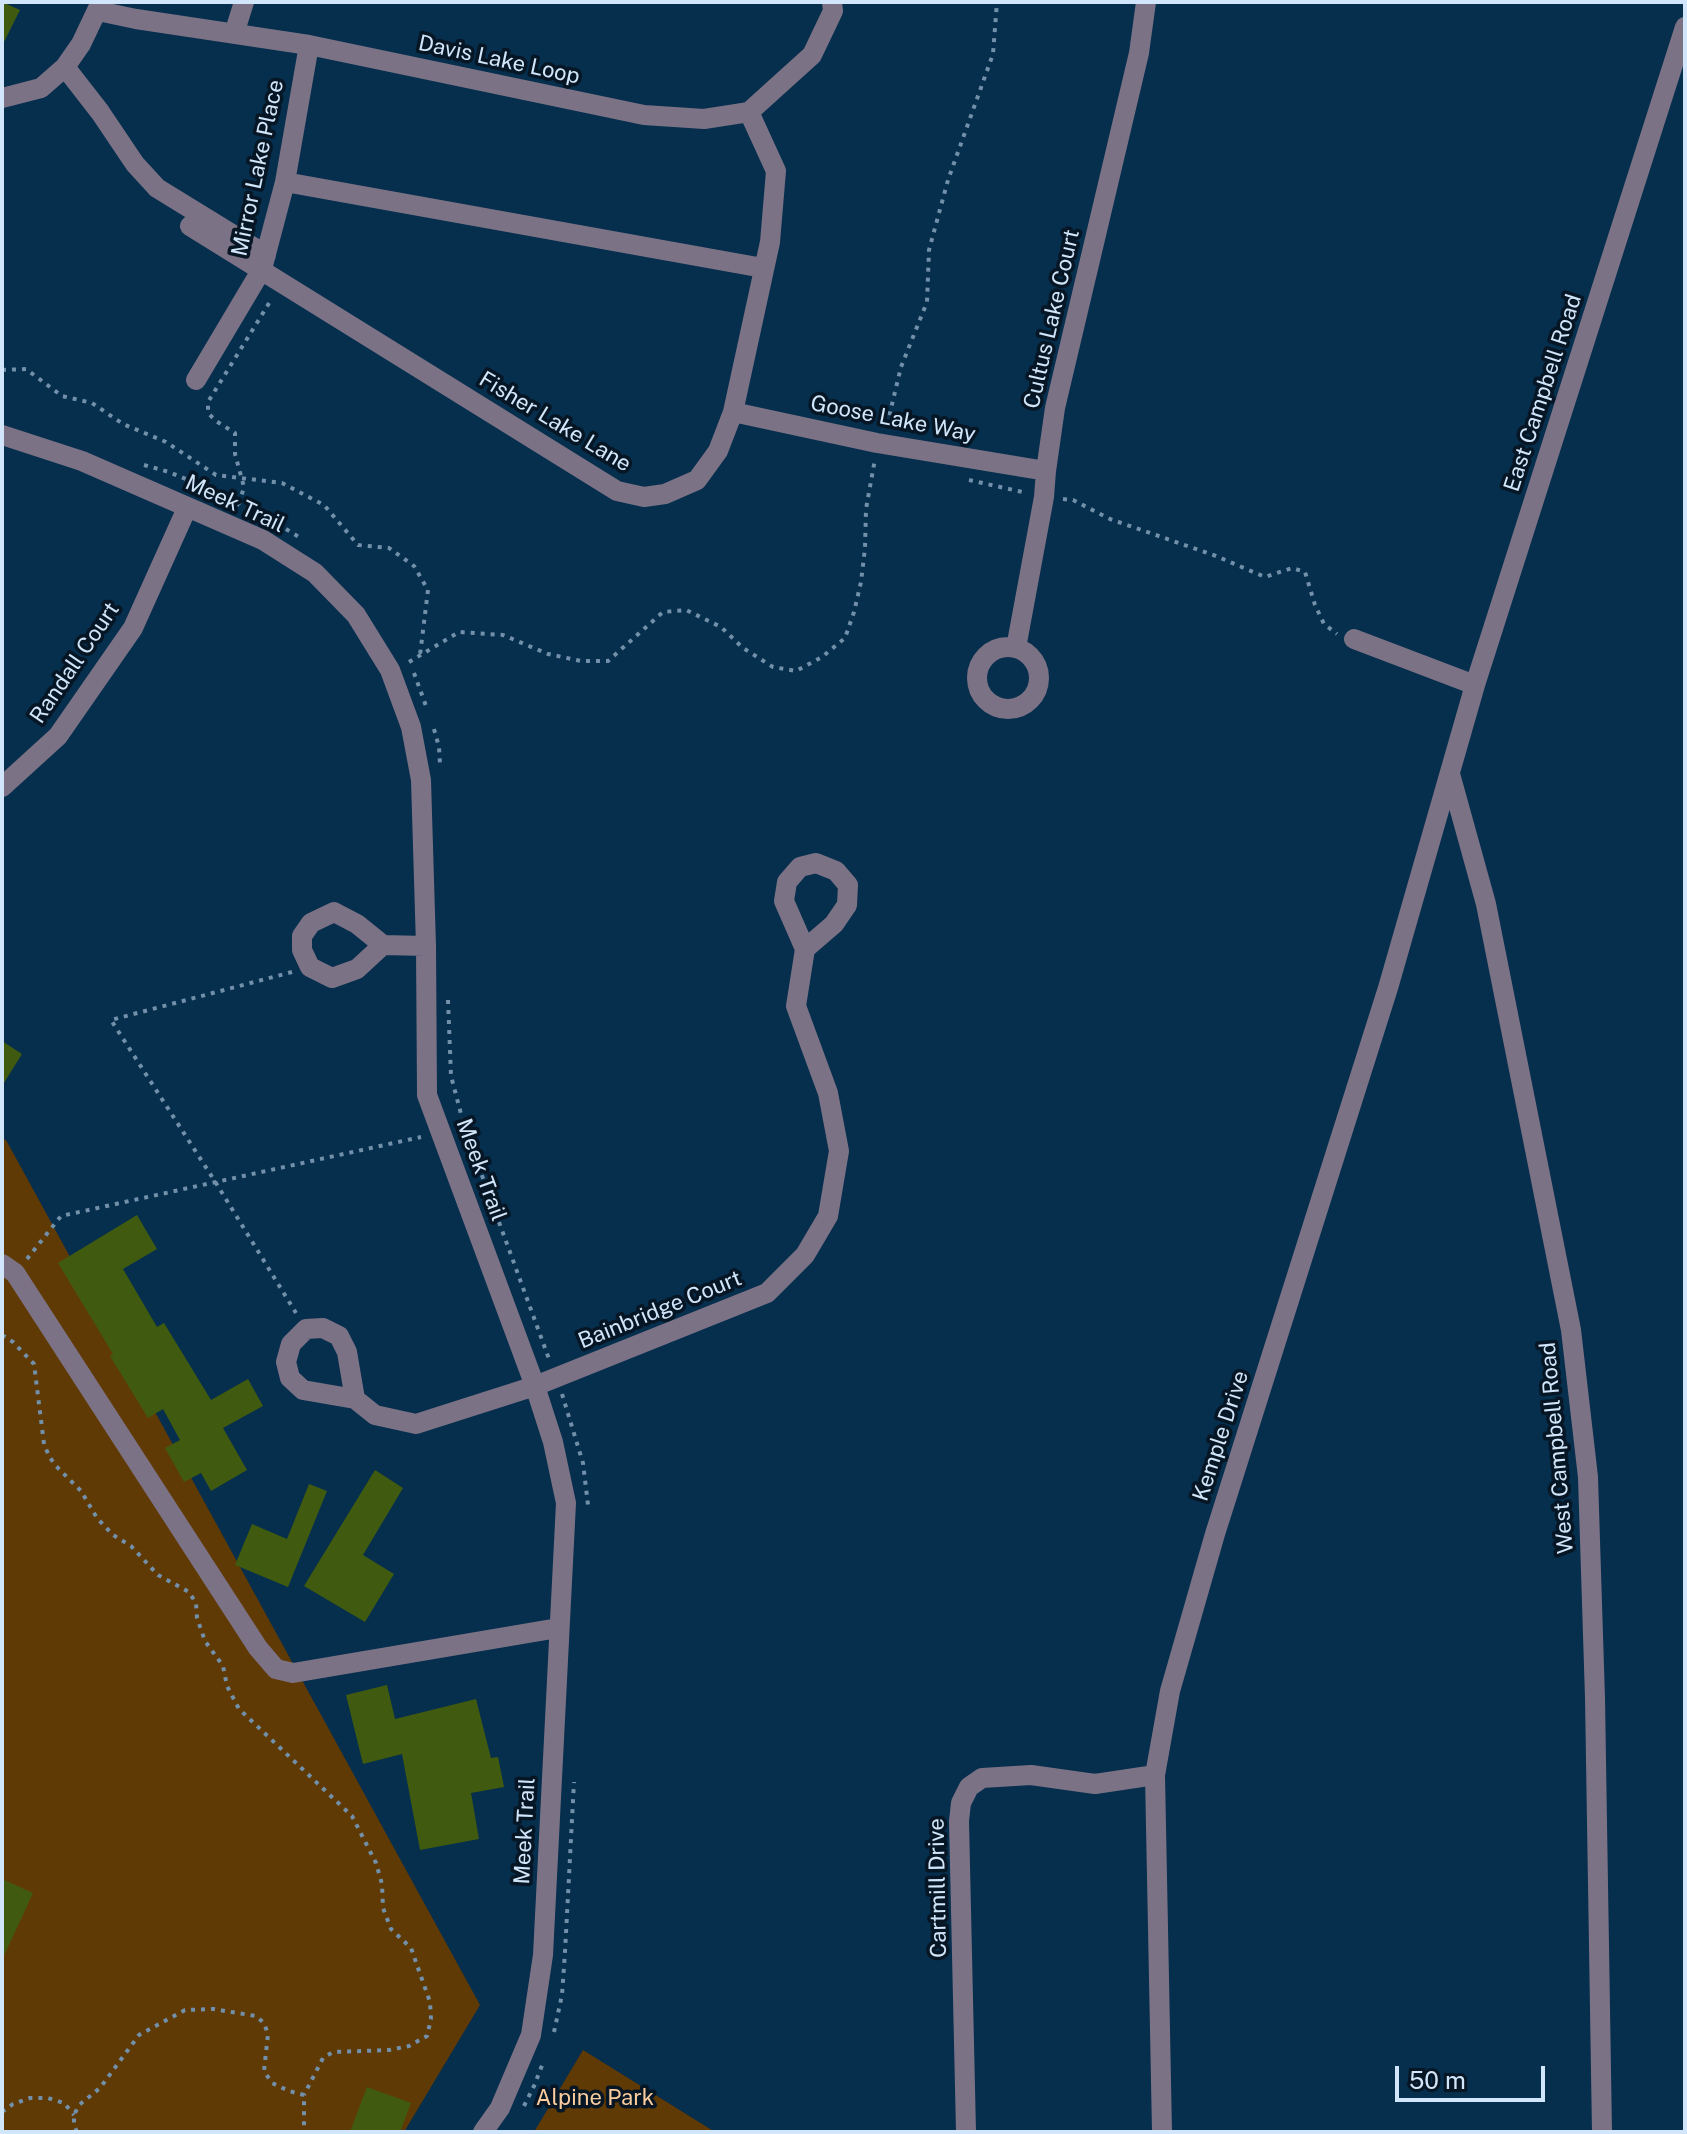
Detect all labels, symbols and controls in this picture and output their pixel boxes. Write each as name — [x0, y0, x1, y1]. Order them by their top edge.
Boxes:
street label: Davis Lake Loop — [416, 30, 582, 90]
street label: Mirror Lake Place — [226, 77, 290, 259]
street label: Cultus Lake Court — [1019, 227, 1085, 411]
street label: East Campbell Road — [1499, 291, 1587, 495]
street label: Fisher Lake Lane — [474, 366, 636, 478]
street label: Goose Lake Way — [808, 390, 978, 448]
street label: Meek Trail — [181, 469, 289, 539]
street label: Randall Court — [25, 597, 125, 729]
street label: Meek Trail — [450, 1115, 512, 1225]
street label: Bainbridge Court — [574, 1265, 746, 1355]
street label: West Campbell Road — [1535, 1341, 1579, 1555]
street label: Kemple Drive — [1188, 1367, 1254, 1505]
street label: Meek Trail — [509, 1777, 541, 1885]
street label: Cartmill Drive — [924, 1818, 952, 1958]
scale bar — [1399, 2050, 1549, 2100]
text: 50 m — [1409, 2066, 1466, 2094]
park label: Alpine Park — [536, 2085, 654, 2111]

